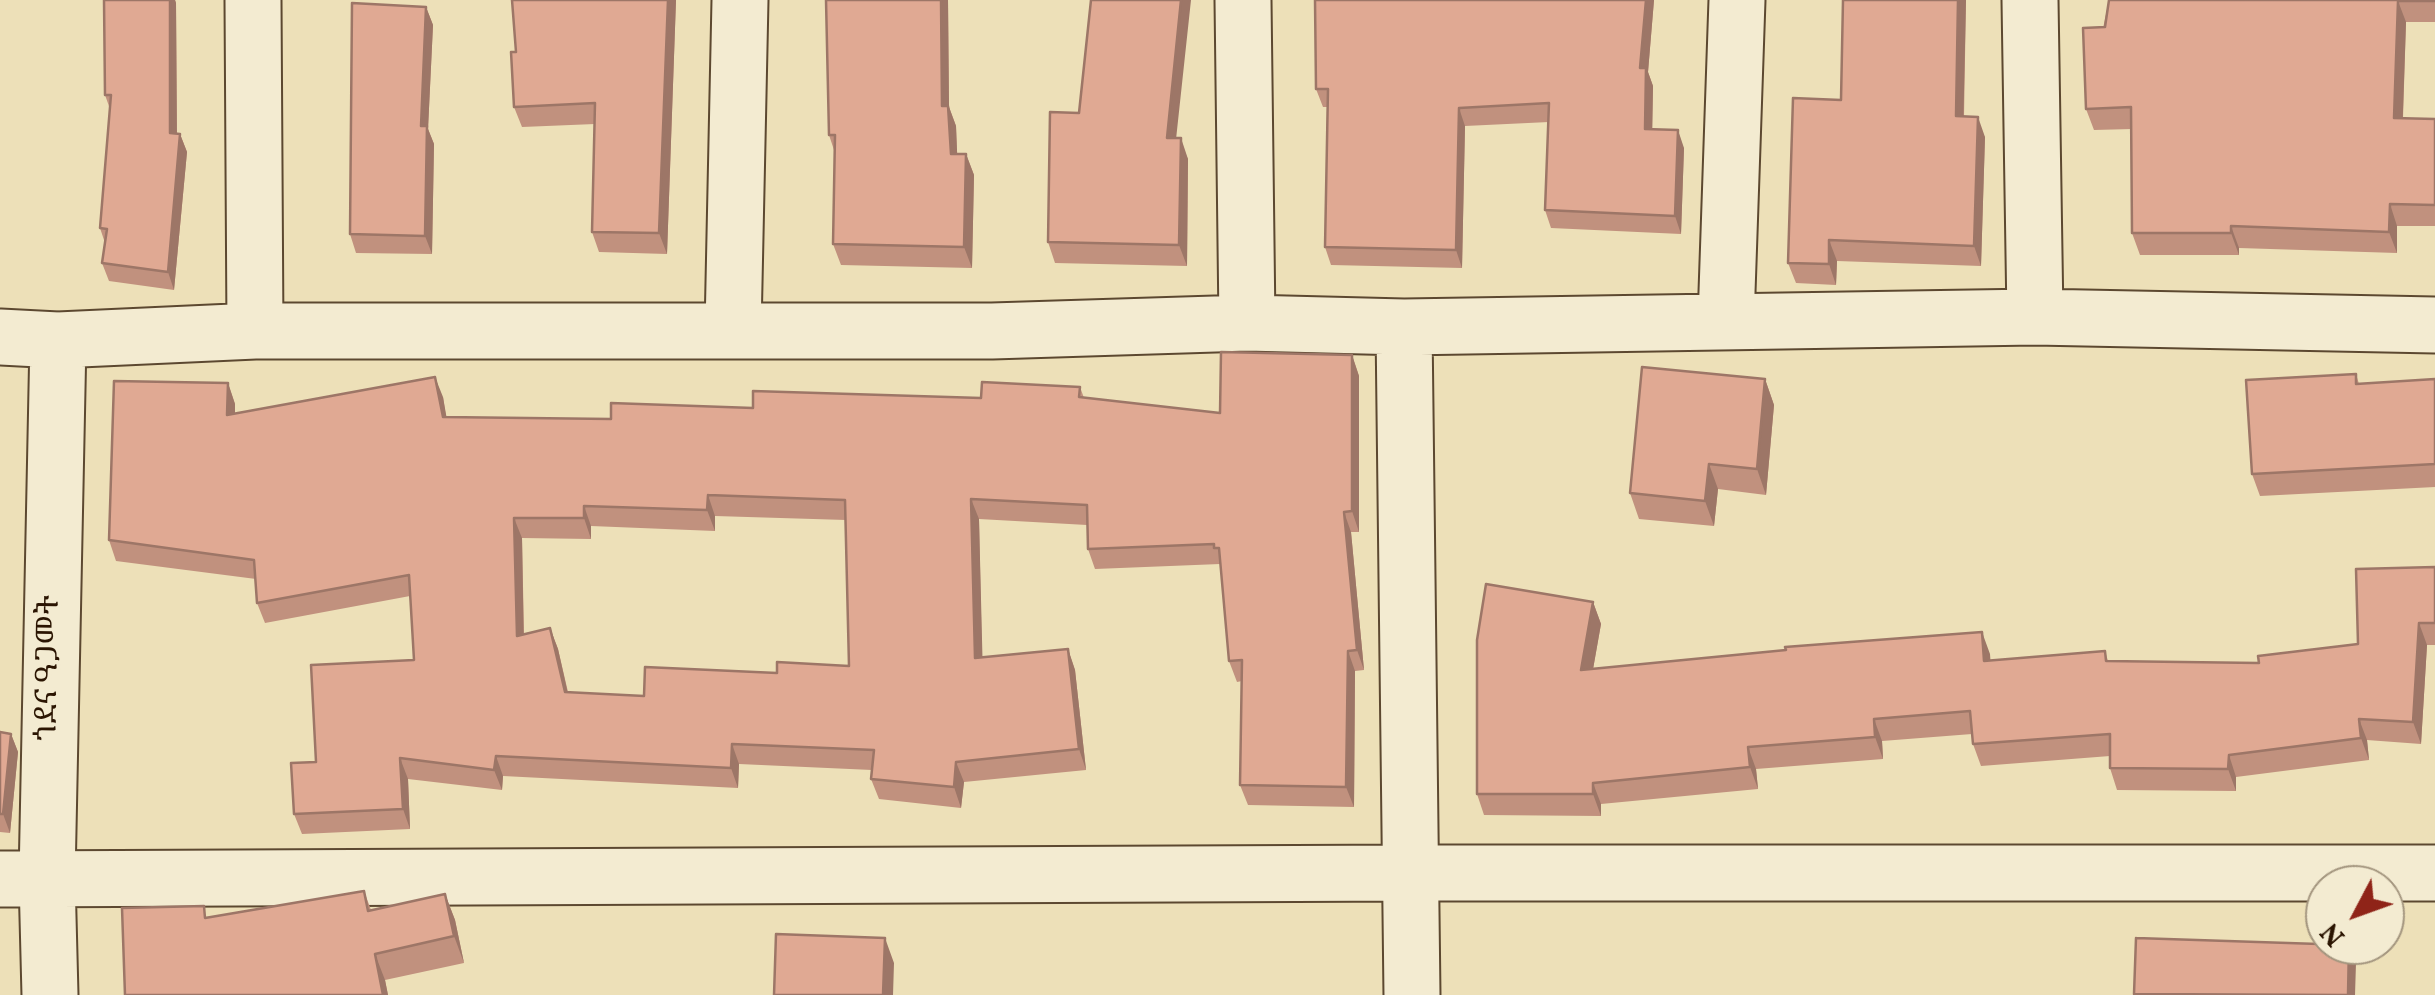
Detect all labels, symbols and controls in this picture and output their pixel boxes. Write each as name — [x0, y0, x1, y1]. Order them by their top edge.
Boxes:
street label: ጎደና ዓጋመት — [32, 595, 70, 741]
north arrow — [2305, 865, 2405, 965]
text: N — [2312, 913, 2355, 954]

